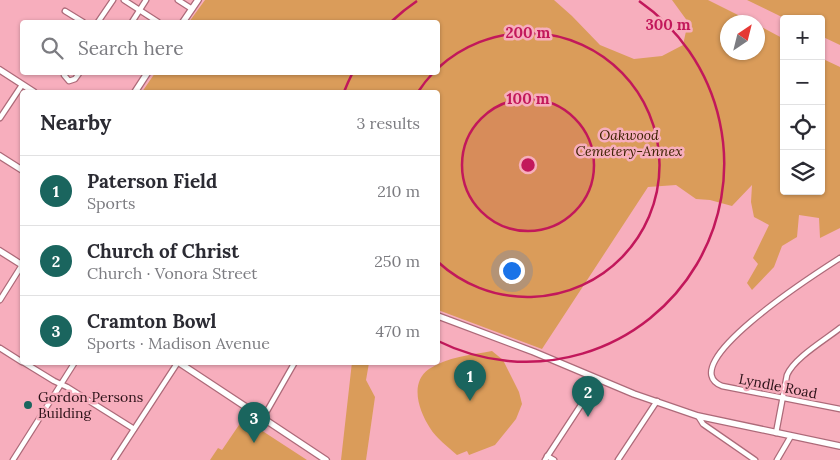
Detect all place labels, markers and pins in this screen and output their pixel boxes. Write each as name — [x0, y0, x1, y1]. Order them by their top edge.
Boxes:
centre of rings — [519, 156, 537, 174]
pin: 1 — [454, 360, 486, 401]
pin: 2 — [572, 376, 604, 417]
place label: Gordon Persons Building — [38, 388, 143, 422]
marker: Gordon Persons Building — [22, 399, 34, 411]
pin: 3 — [238, 402, 270, 443]

